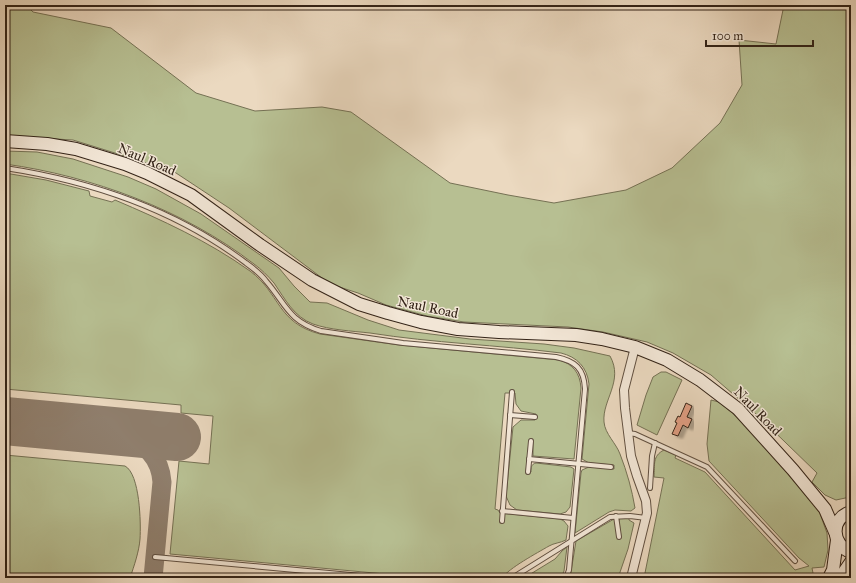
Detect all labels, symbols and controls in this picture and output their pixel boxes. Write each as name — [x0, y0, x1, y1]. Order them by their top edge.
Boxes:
scale bar — [706, 22, 813, 48]
text: 100 m — [712, 29, 743, 43]
street label: Naul Road — [115, 140, 178, 179]
street label: Naul Road — [396, 293, 460, 322]
street label: Naul Road — [730, 383, 785, 439]

